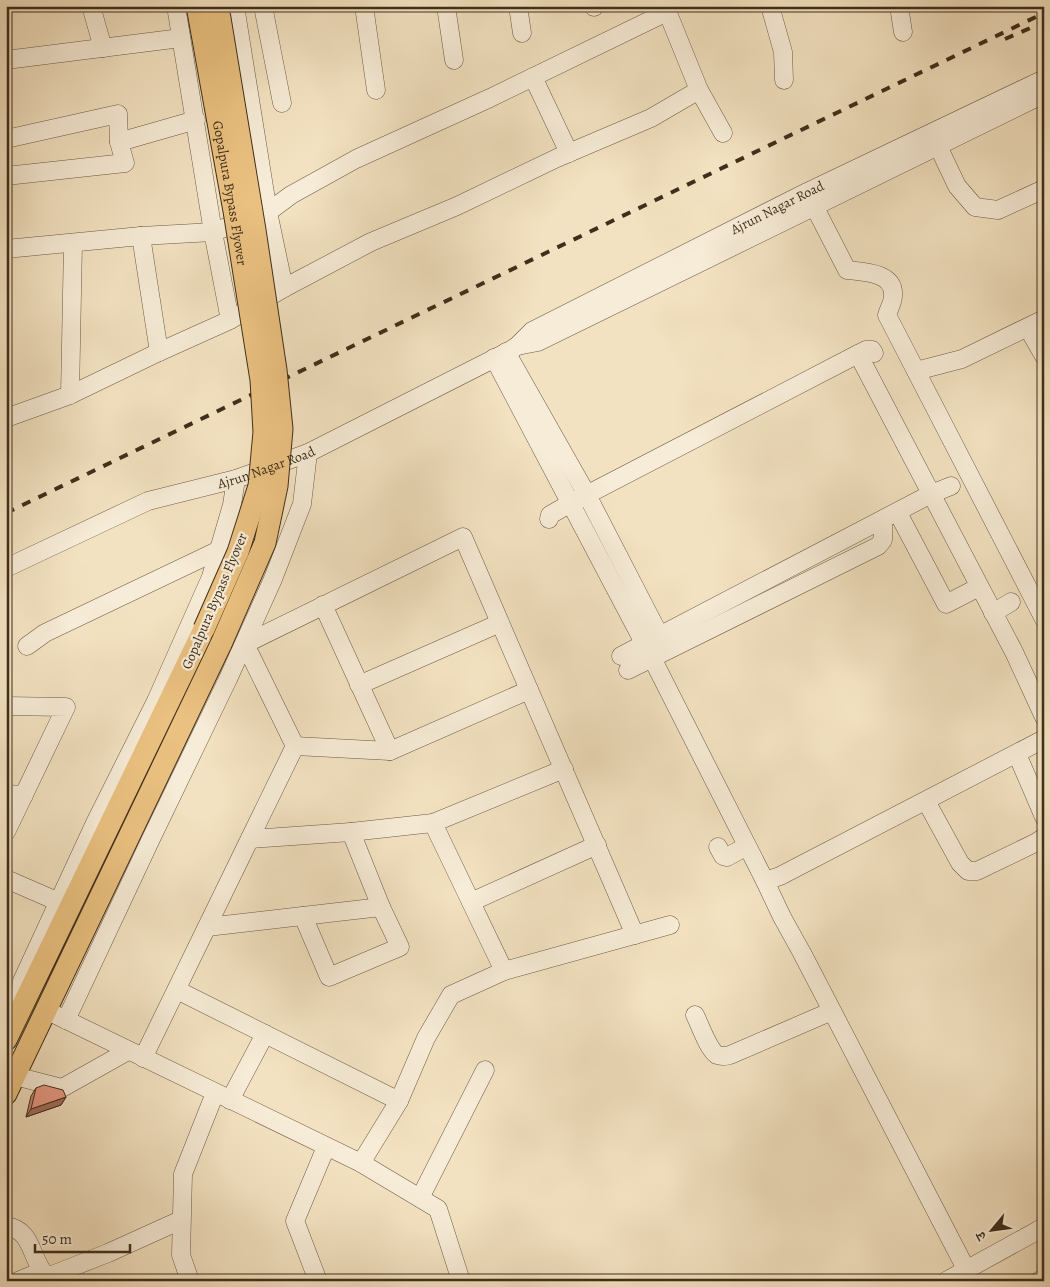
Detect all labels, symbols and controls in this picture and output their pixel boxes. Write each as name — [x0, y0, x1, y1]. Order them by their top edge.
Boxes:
street label: Gopalpura Bypass Flyover — [208, 119, 252, 267]
street label: Ajrun Nagar Road — [727, 176, 828, 240]
street label: Ajrun Nagar Road — [215, 442, 319, 494]
street label: Gopalpura Bypass Flyover — [177, 530, 252, 672]
north arrow — [968, 1204, 1018, 1254]
scale bar — [35, 1222, 130, 1254]
text: उ — [971, 1228, 992, 1245]
text: 50 m — [42, 1229, 72, 1249]

